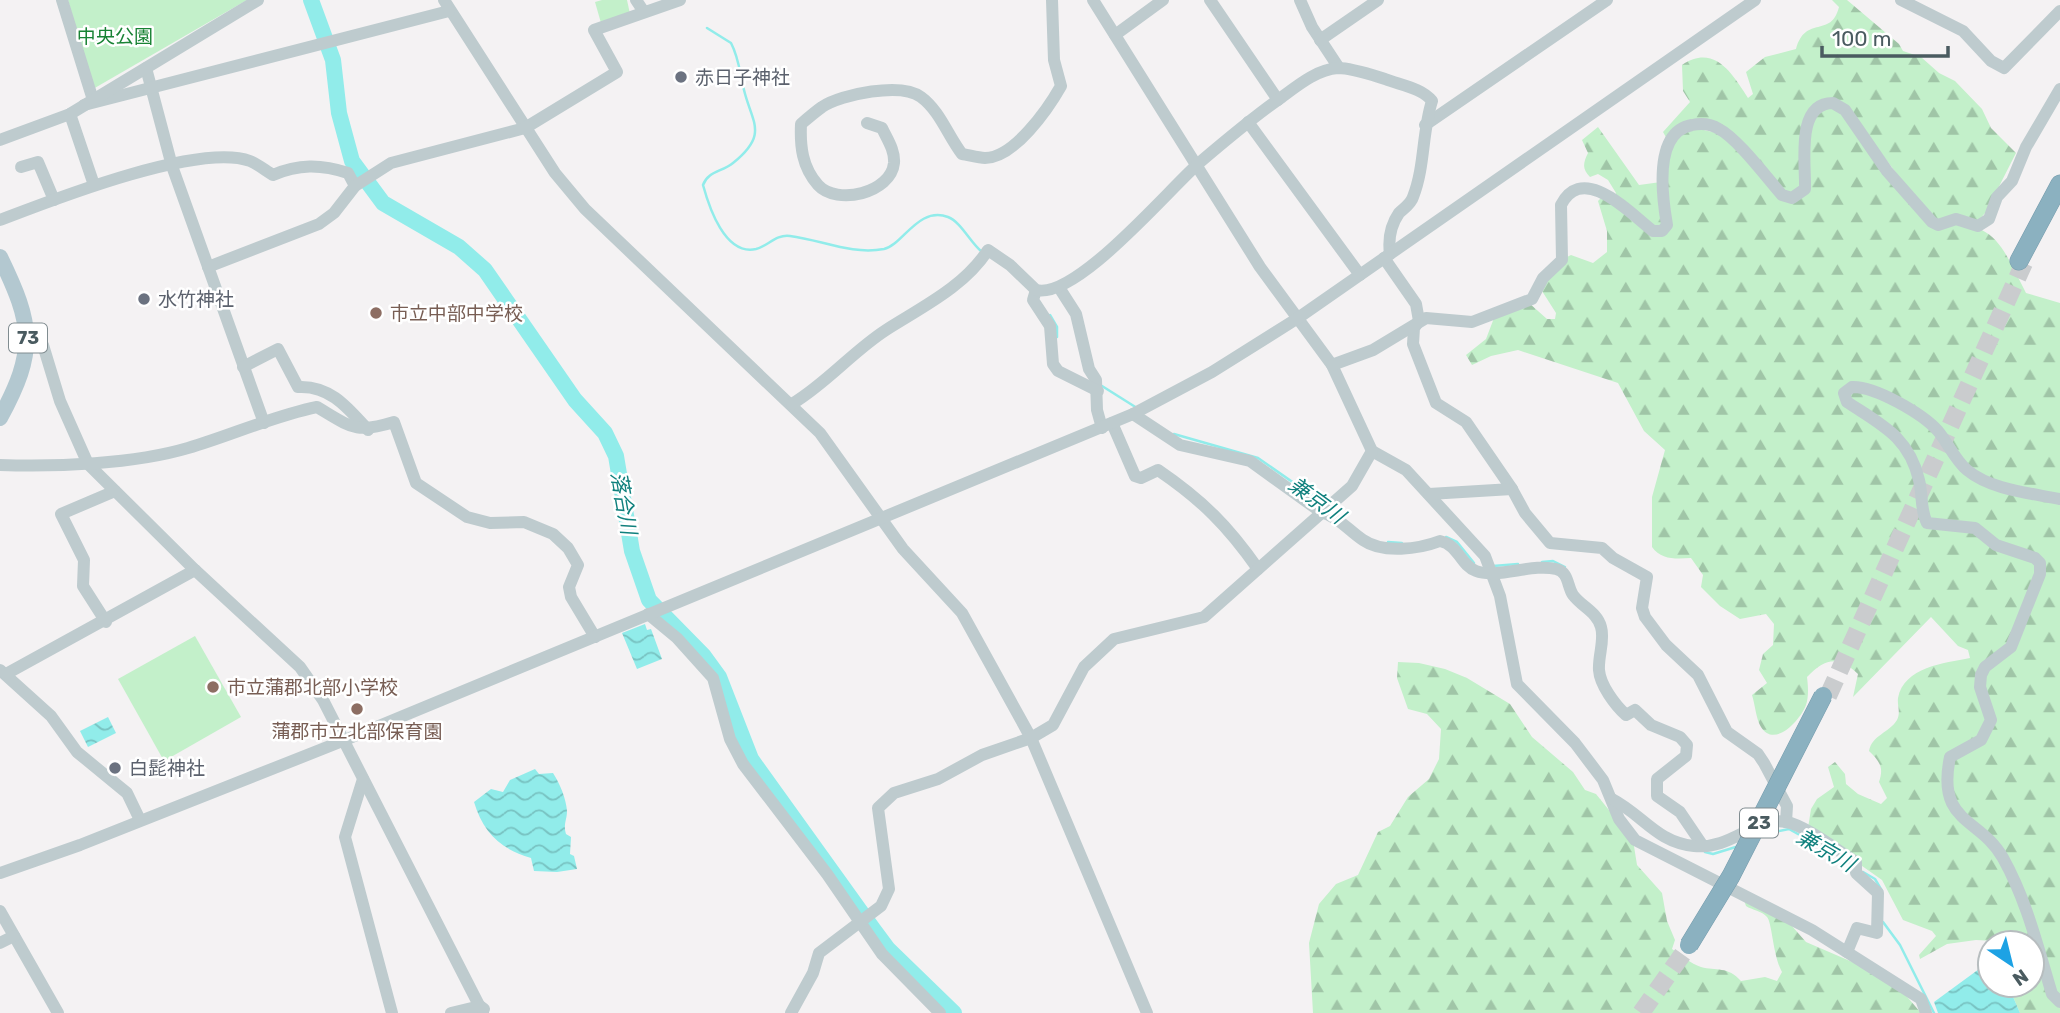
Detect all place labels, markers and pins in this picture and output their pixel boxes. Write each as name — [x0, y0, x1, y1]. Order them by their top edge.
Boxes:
place label: 赤日子神社 — [695, 66, 790, 89]
marker: 赤日子神社 — [673, 69, 689, 85]
place label: 水竹神社 — [158, 288, 234, 311]
marker: 水竹神社 — [136, 291, 152, 307]
place label: 市立中部中学校 — [390, 302, 523, 325]
marker: 市立中部中学校 — [368, 305, 384, 321]
place label: 市立蒲郡北部小学校 — [227, 676, 398, 699]
marker: 市立蒲郡北部小学校 — [205, 679, 221, 695]
marker: 蒲郡市立北部保育園 — [349, 701, 365, 717]
place label: 蒲郡市立北部保育園 — [271, 720, 443, 743]
place label: 白髭神社 — [129, 757, 205, 780]
marker: 白髭神社 — [107, 760, 123, 776]

